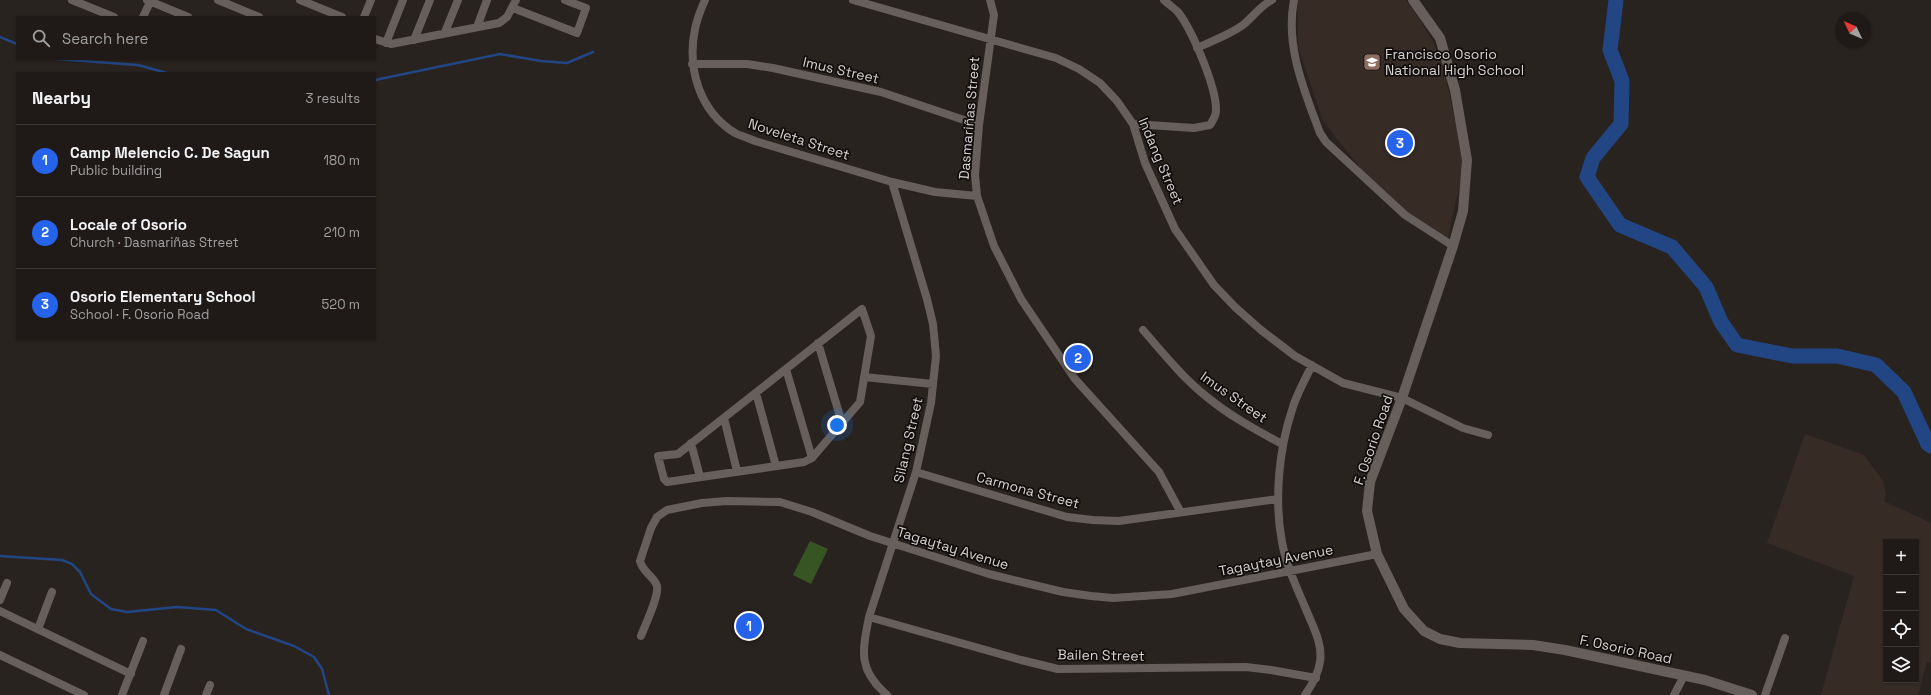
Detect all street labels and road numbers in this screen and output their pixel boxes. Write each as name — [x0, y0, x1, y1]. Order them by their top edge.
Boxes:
street label: Imus Street — [801, 52, 881, 88]
street label: Dasmariñas Street — [955, 56, 983, 180]
street label: Noveleta Street — [746, 114, 852, 164]
street label: Indang Street — [1135, 115, 1187, 207]
street label: Imus Street — [1197, 367, 1271, 427]
street label: F. Osorio Road — [1349, 393, 1397, 487]
street label: Silang Street — [889, 395, 927, 485]
street label: Carmona Street — [974, 468, 1082, 512]
street label: Tagaytay Avenue — [895, 522, 1011, 574]
street label: Tagaytay Avenue — [1217, 540, 1335, 580]
street label: F. Osorio Road — [1578, 630, 1674, 668]
street label: Bailen Street — [1057, 645, 1145, 665]

